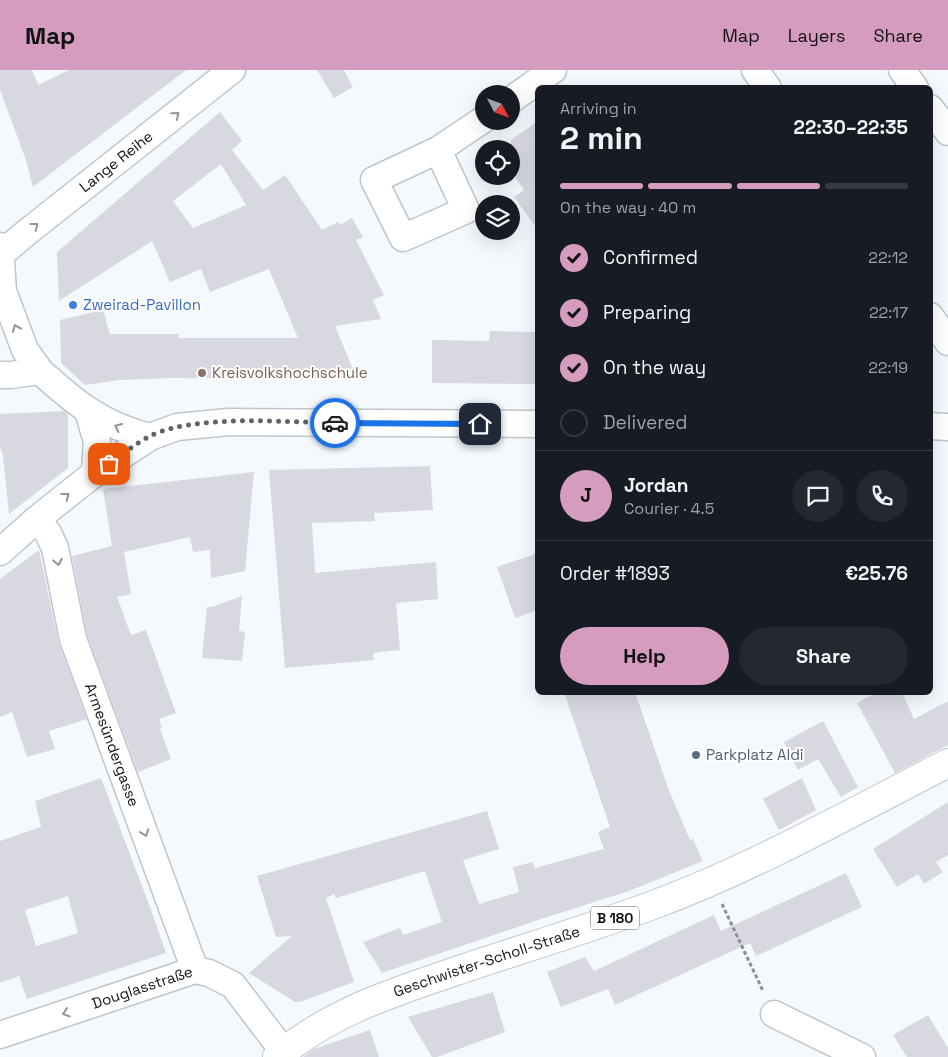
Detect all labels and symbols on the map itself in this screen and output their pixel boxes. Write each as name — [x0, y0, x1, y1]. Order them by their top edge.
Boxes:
north arrow — [475, 85, 520, 130]
one-way arrow — [170, 112, 179, 120]
street label: Lange Reihe — [75, 126, 157, 196]
one-way arrow — [29, 223, 39, 232]
place label: Zweirad-Pavillon — [83, 295, 201, 314]
marker: Zweirad-Pavillon — [67, 299, 79, 311]
one-way arrow — [12, 325, 22, 333]
place label: Kreisvolkshochschule — [212, 363, 368, 382]
marker: Kreisvolkshochschule — [196, 367, 208, 379]
courier — [310, 398, 360, 448]
pin — [459, 403, 501, 445]
one-way arrow — [114, 423, 123, 433]
pin — [88, 443, 130, 485]
one-way arrow — [60, 494, 69, 502]
one-way arrow — [52, 558, 62, 567]
street label: Armesündergasse — [81, 680, 144, 809]
place label: Parkplatz Aldi — [706, 745, 804, 764]
marker: Parkplatz Aldi — [690, 749, 702, 761]
one-way arrow — [139, 828, 149, 837]
road number: B 180 — [591, 906, 639, 930]
street label: Geschwister-Scholl-Straße — [391, 921, 582, 1001]
street label: Douglasstraße — [89, 961, 195, 1013]
one-way arrow — [62, 1007, 70, 1017]

